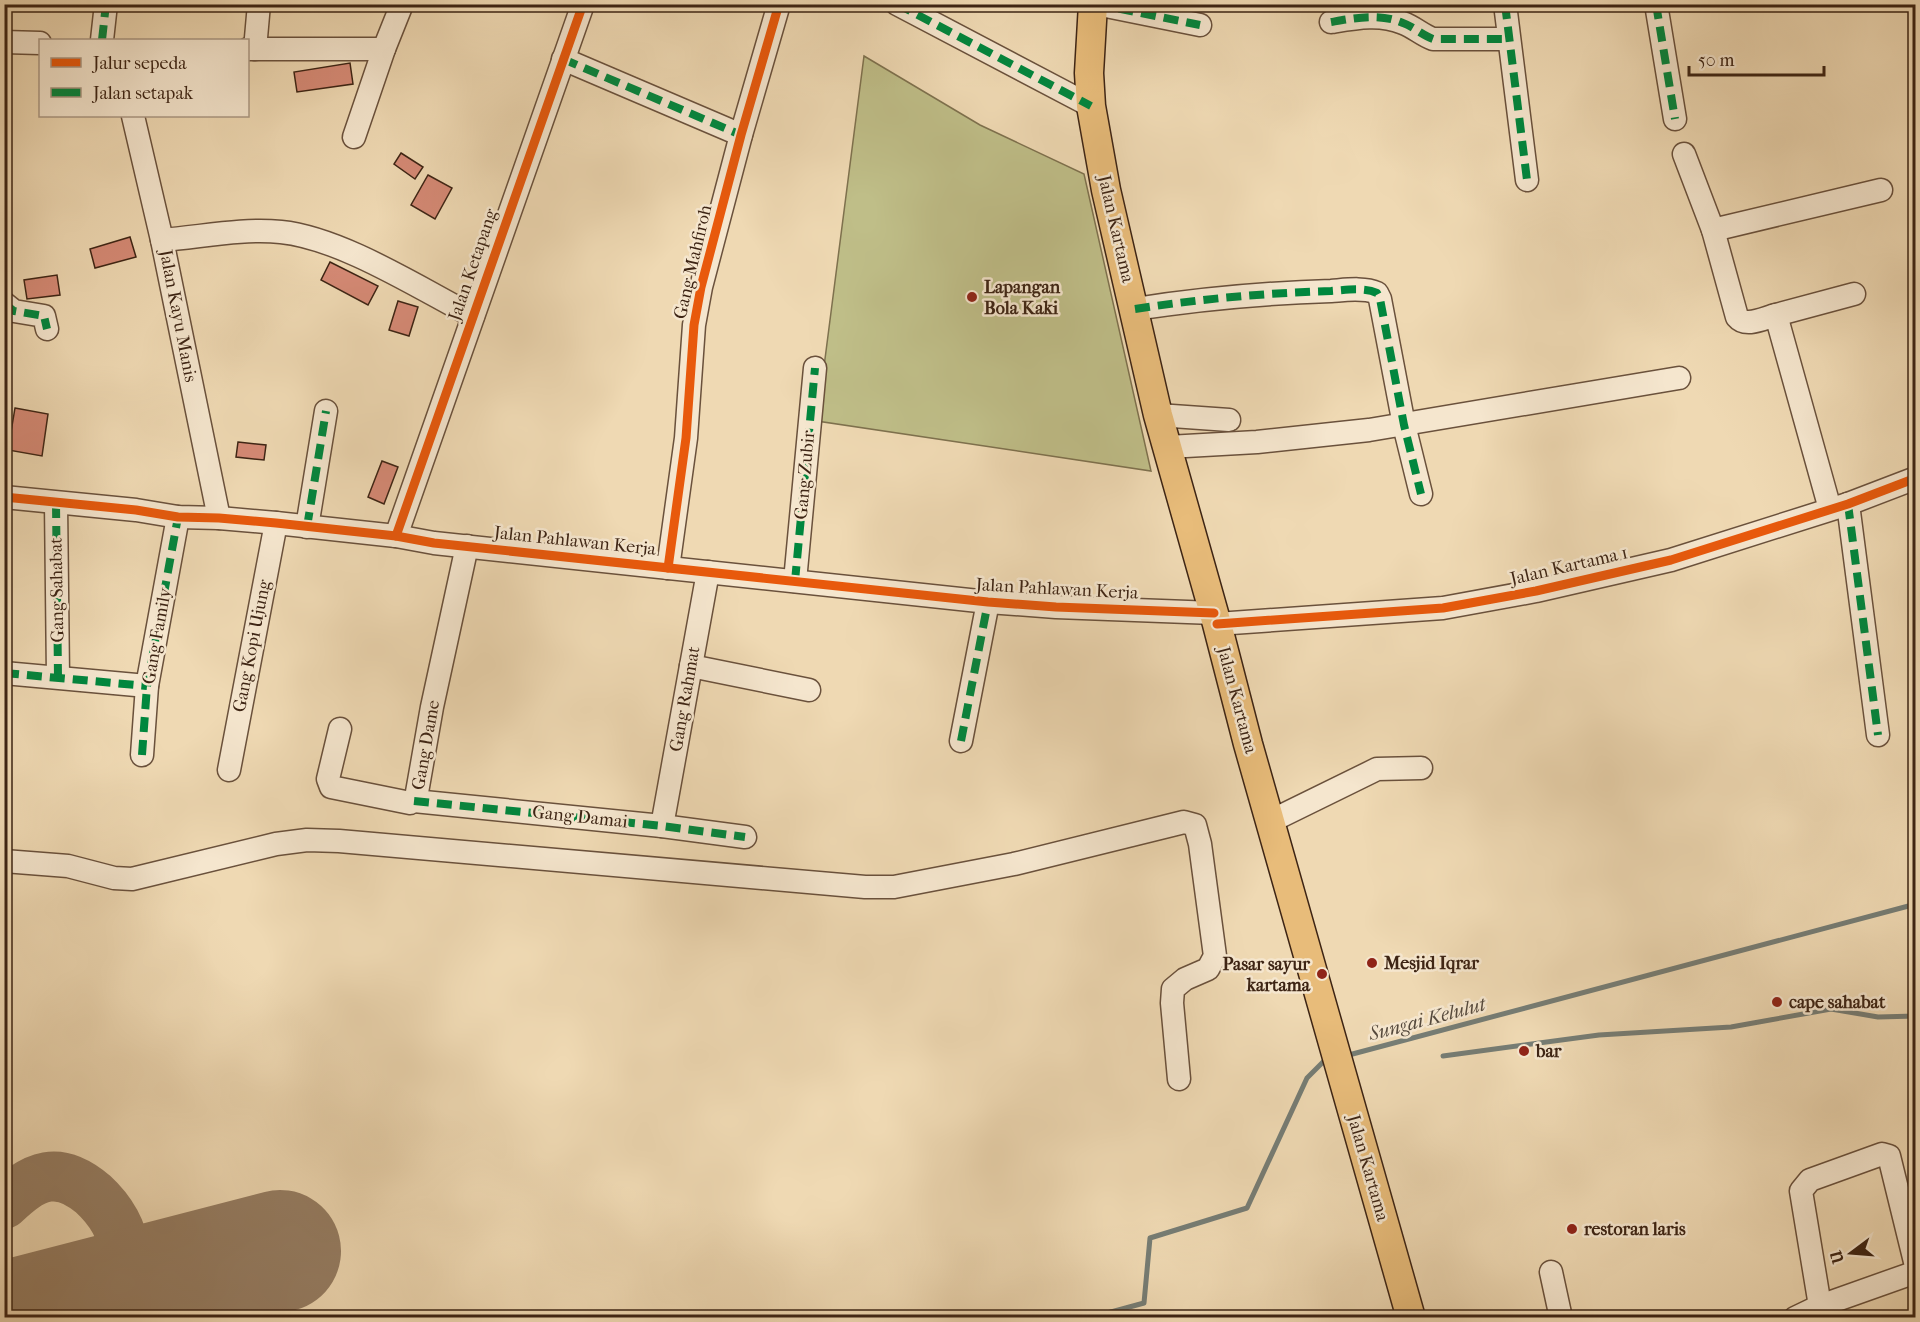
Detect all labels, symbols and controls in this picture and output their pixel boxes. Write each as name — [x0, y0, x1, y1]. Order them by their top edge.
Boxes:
legend — [39, 39, 249, 117]
scale bar — [1689, 39, 1824, 77]
text: 50 m — [1698, 50, 1735, 71]
text: Jalur sepeda — [91, 53, 187, 74]
text: Jalan setapak — [91, 83, 194, 104]
street label: Jalan Kartama — [1093, 171, 1139, 285]
street label: Gang Mahfiroh — [670, 203, 716, 321]
street label: Jalan Ketapang — [443, 206, 502, 326]
street label: Jalan Kayu Manis — [154, 246, 201, 384]
place label: Lapangan Bola Kaki — [984, 277, 1061, 319]
marker: Lapangan Bola Kaki — [965, 290, 979, 304]
street label: Gang Zubir — [791, 429, 819, 520]
street label: Jalan Pahlawan Kerja — [491, 522, 658, 560]
street label: Gang Sahabat — [46, 537, 68, 643]
street label: Jalan Kartama 1 — [1506, 542, 1630, 590]
street label: Jalan Pahlawan Kerja — [973, 574, 1139, 604]
street label: Gang Kopi Ujung — [229, 578, 275, 714]
street label: Gang Family — [138, 585, 176, 686]
street label: Jalan Kartama — [1212, 642, 1262, 756]
street label: Gang Rahmat — [665, 644, 705, 753]
street label: Gang Dame — [408, 698, 444, 792]
street label: Gang Damai — [531, 802, 629, 833]
place label: Mesjid Iqrar — [1383, 953, 1479, 974]
place label: Pasar sayur kartama — [1222, 954, 1311, 996]
marker: Mesjid Iqrar — [1365, 956, 1379, 970]
marker: Pasar sayur kartama — [1315, 967, 1329, 981]
water label: Sungai Kelulut — [1365, 992, 1490, 1046]
place label: cape sahabat — [1789, 992, 1886, 1013]
marker: cape sahabat — [1770, 995, 1784, 1009]
place label: bar — [1535, 1041, 1562, 1062]
marker: bar — [1517, 1044, 1531, 1058]
street label: Jalan Kartama — [1342, 1110, 1393, 1224]
place label: restoran laris — [1583, 1219, 1686, 1240]
marker: restoran laris — [1565, 1222, 1579, 1236]
north arrow — [1821, 1223, 1881, 1283]
text: U — [1826, 1248, 1848, 1267]

